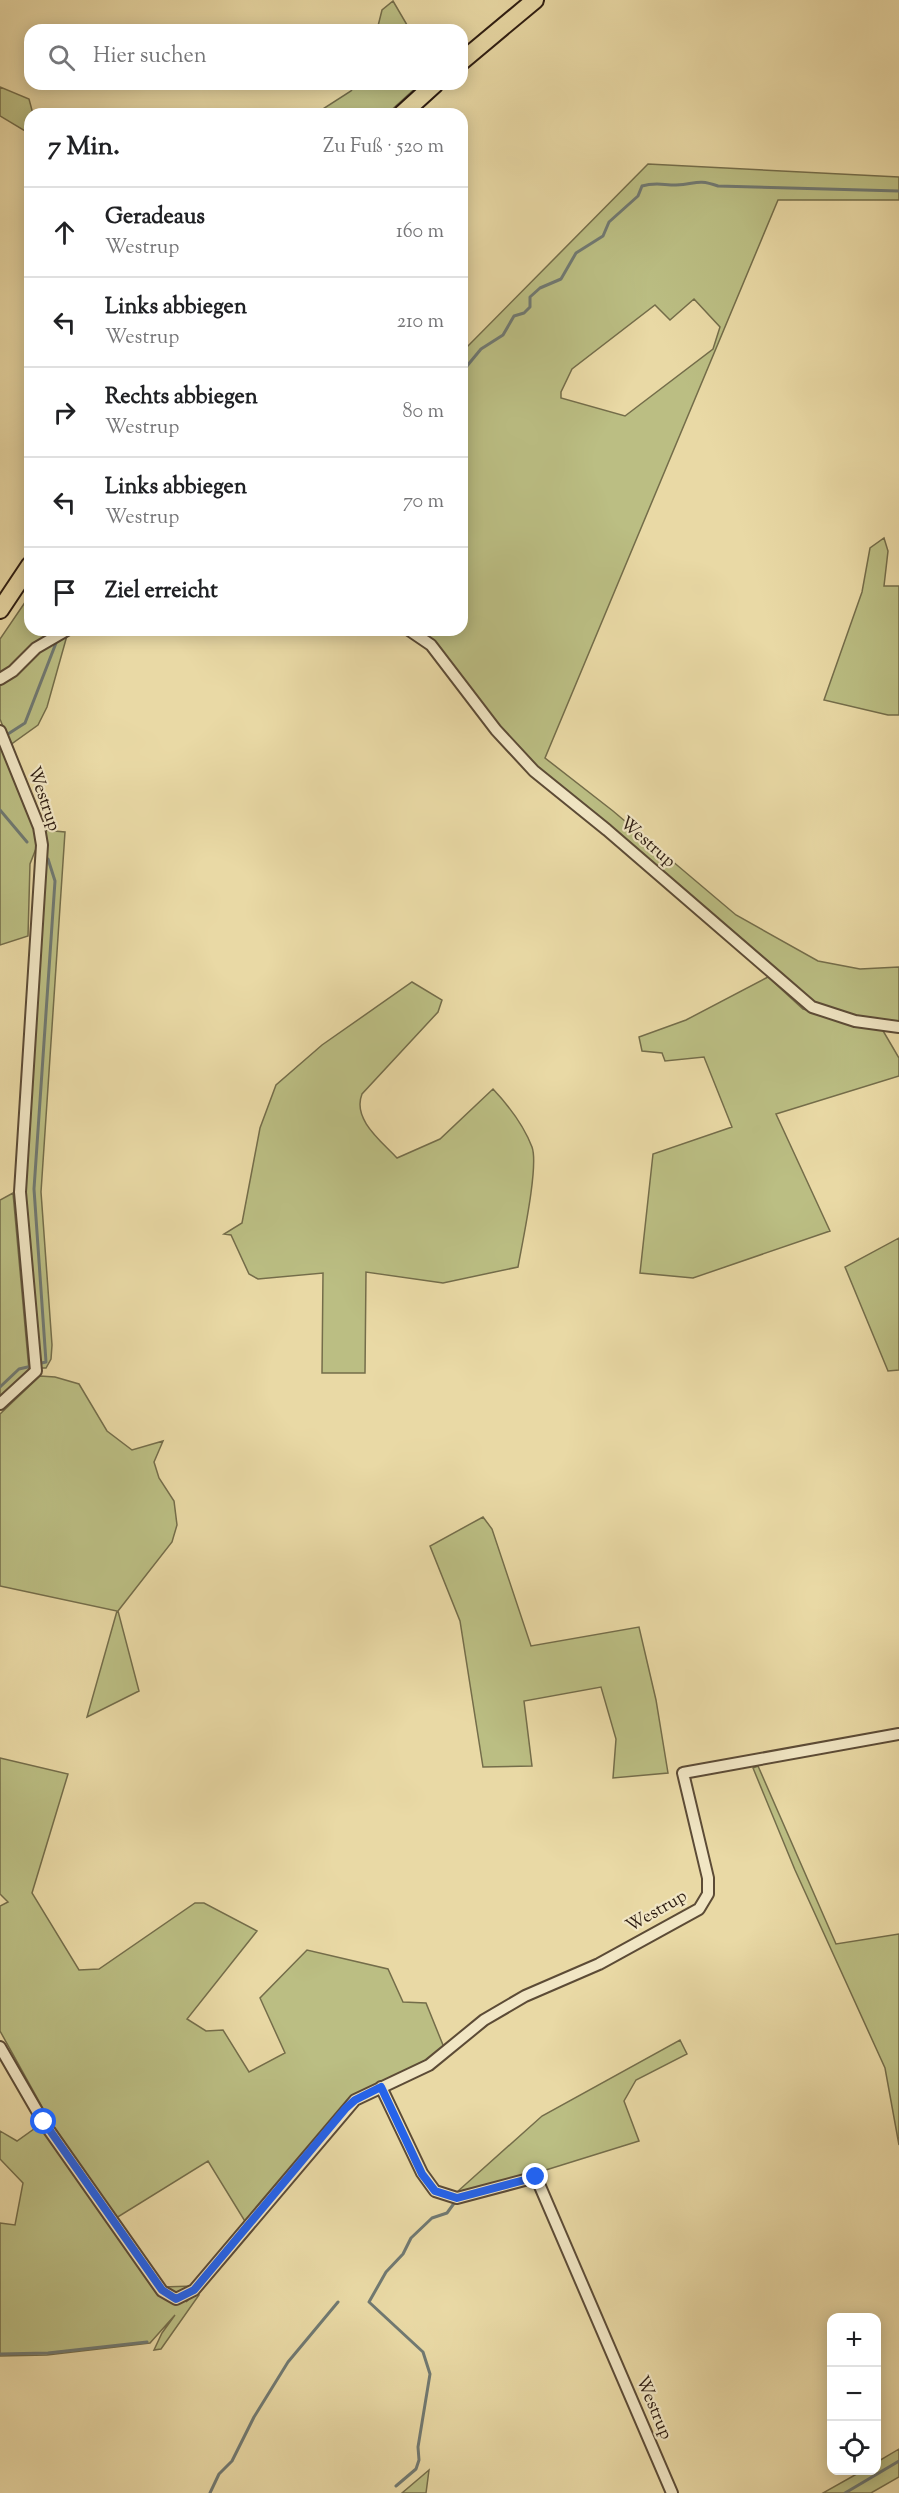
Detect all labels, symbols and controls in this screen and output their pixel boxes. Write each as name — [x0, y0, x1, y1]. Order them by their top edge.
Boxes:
search box — [24, 24, 468, 90]
icon: search — [45, 41, 78, 74]
text: Hier suchen — [93, 41, 207, 73]
text: 7 Min. — [48, 129, 120, 166]
text: Zu Fuß · 520 m — [323, 133, 444, 162]
text: Geradeaus — [105, 202, 205, 234]
icon: ahead — [48, 216, 81, 249]
text: 160 m — [396, 218, 444, 247]
text: Westrup — [105, 234, 179, 263]
text: Links abbiegen — [105, 292, 247, 324]
icon: left — [48, 306, 81, 339]
text: 210 m — [397, 308, 444, 337]
text: Westrup — [105, 324, 179, 353]
text: Rechts abbiegen — [105, 382, 258, 414]
icon: right — [48, 396, 81, 429]
text: 80 m — [403, 398, 444, 427]
text: Westrup — [105, 414, 179, 443]
text: Links abbiegen — [105, 472, 247, 504]
icon: left — [48, 486, 81, 519]
text: 70 m — [403, 488, 444, 517]
text: Westrup — [105, 504, 179, 533]
icon: arrive — [48, 576, 81, 609]
text: Ziel erreicht — [105, 576, 218, 608]
street label: Westrup — [20, 763, 66, 835]
street label: Westrup — [613, 811, 681, 875]
street label: Westrup — [622, 1884, 692, 1940]
route start — [30, 2108, 56, 2134]
route end — [522, 2163, 548, 2189]
map controls — [827, 2313, 881, 2475]
button: + — [827, 2313, 881, 2367]
button: − — [827, 2367, 881, 2421]
street label: Westrup — [628, 2372, 678, 2444]
button: locate — [827, 2421, 881, 2475]

